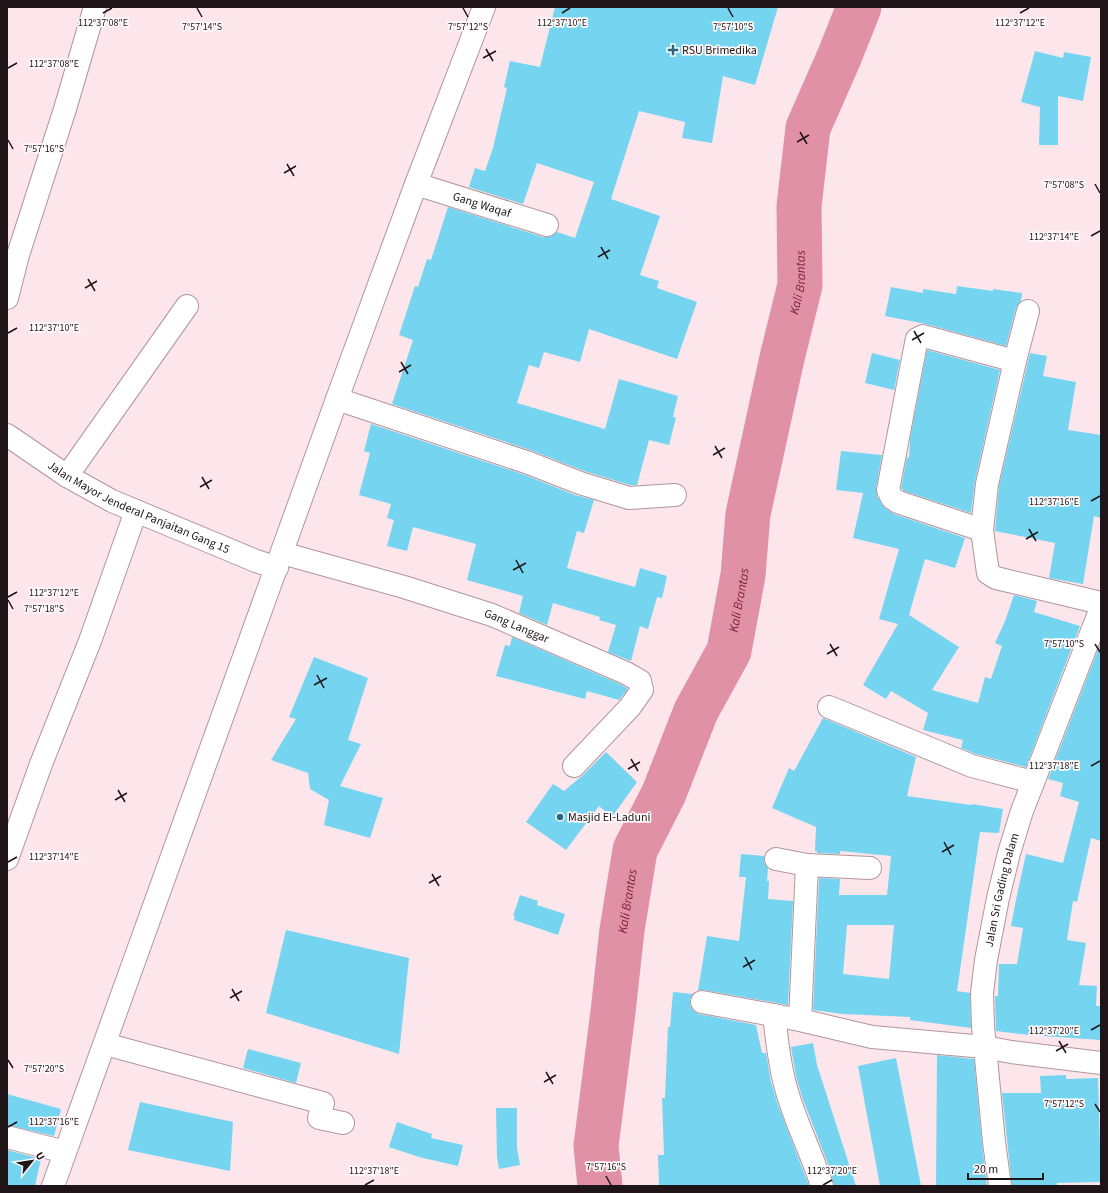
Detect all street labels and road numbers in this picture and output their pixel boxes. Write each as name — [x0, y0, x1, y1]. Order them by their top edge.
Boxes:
street label: Gang Waqaf — [450, 188, 513, 222]
street label: Jalan Mayor Jenderal Panjaitan Gang 15 — [44, 457, 232, 558]
street label: Gang Langgar — [482, 605, 552, 648]
street label: Jalan Sri Gading Dalam — [981, 831, 1024, 948]

